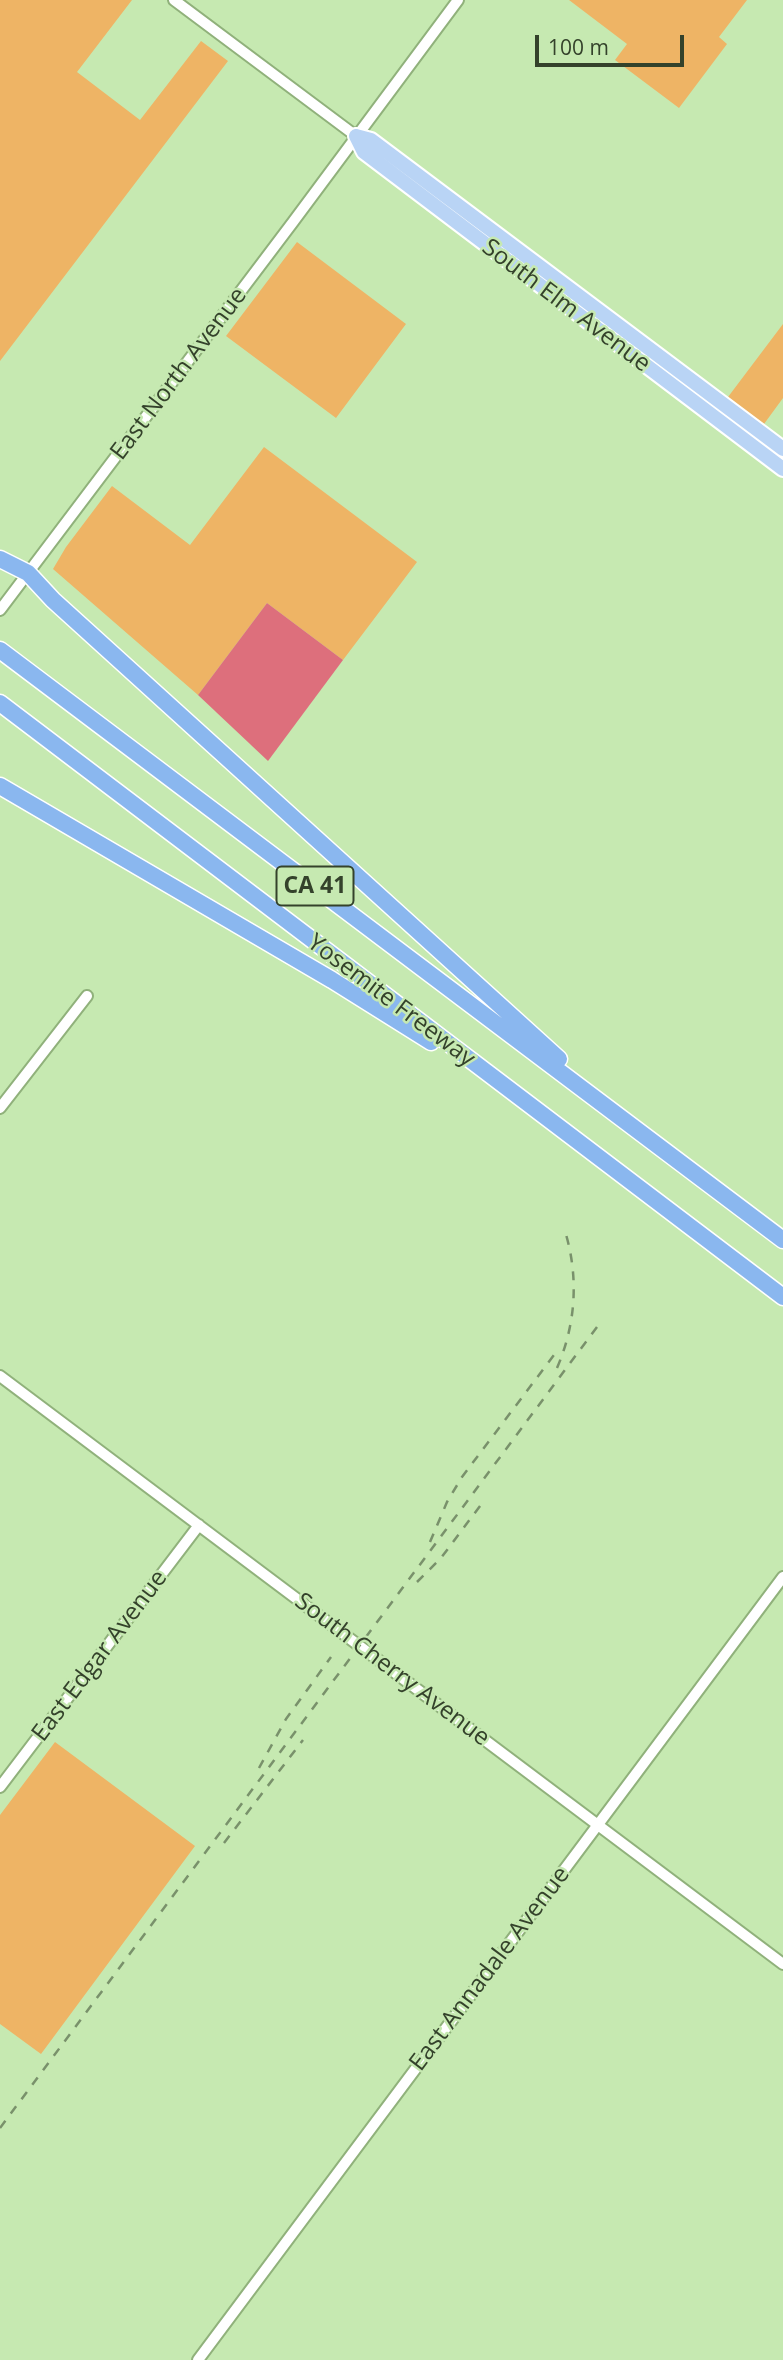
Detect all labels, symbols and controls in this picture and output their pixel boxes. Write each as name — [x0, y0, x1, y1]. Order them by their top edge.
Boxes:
scale bar — [538, 21, 687, 65]
text: 100 m — [548, 33, 609, 61]
street label: South Elm Avenue — [476, 233, 656, 379]
street label: East North Avenue — [105, 282, 253, 466]
road number: CA 41 — [276, 866, 354, 906]
street label: Yosemite Freeway — [302, 929, 480, 1073]
street label: East Edgar Avenue — [26, 1565, 174, 1747]
street label: South Cherry Avenue — [289, 1587, 495, 1753]
street label: East Annadale Avenue — [404, 1861, 576, 2077]

